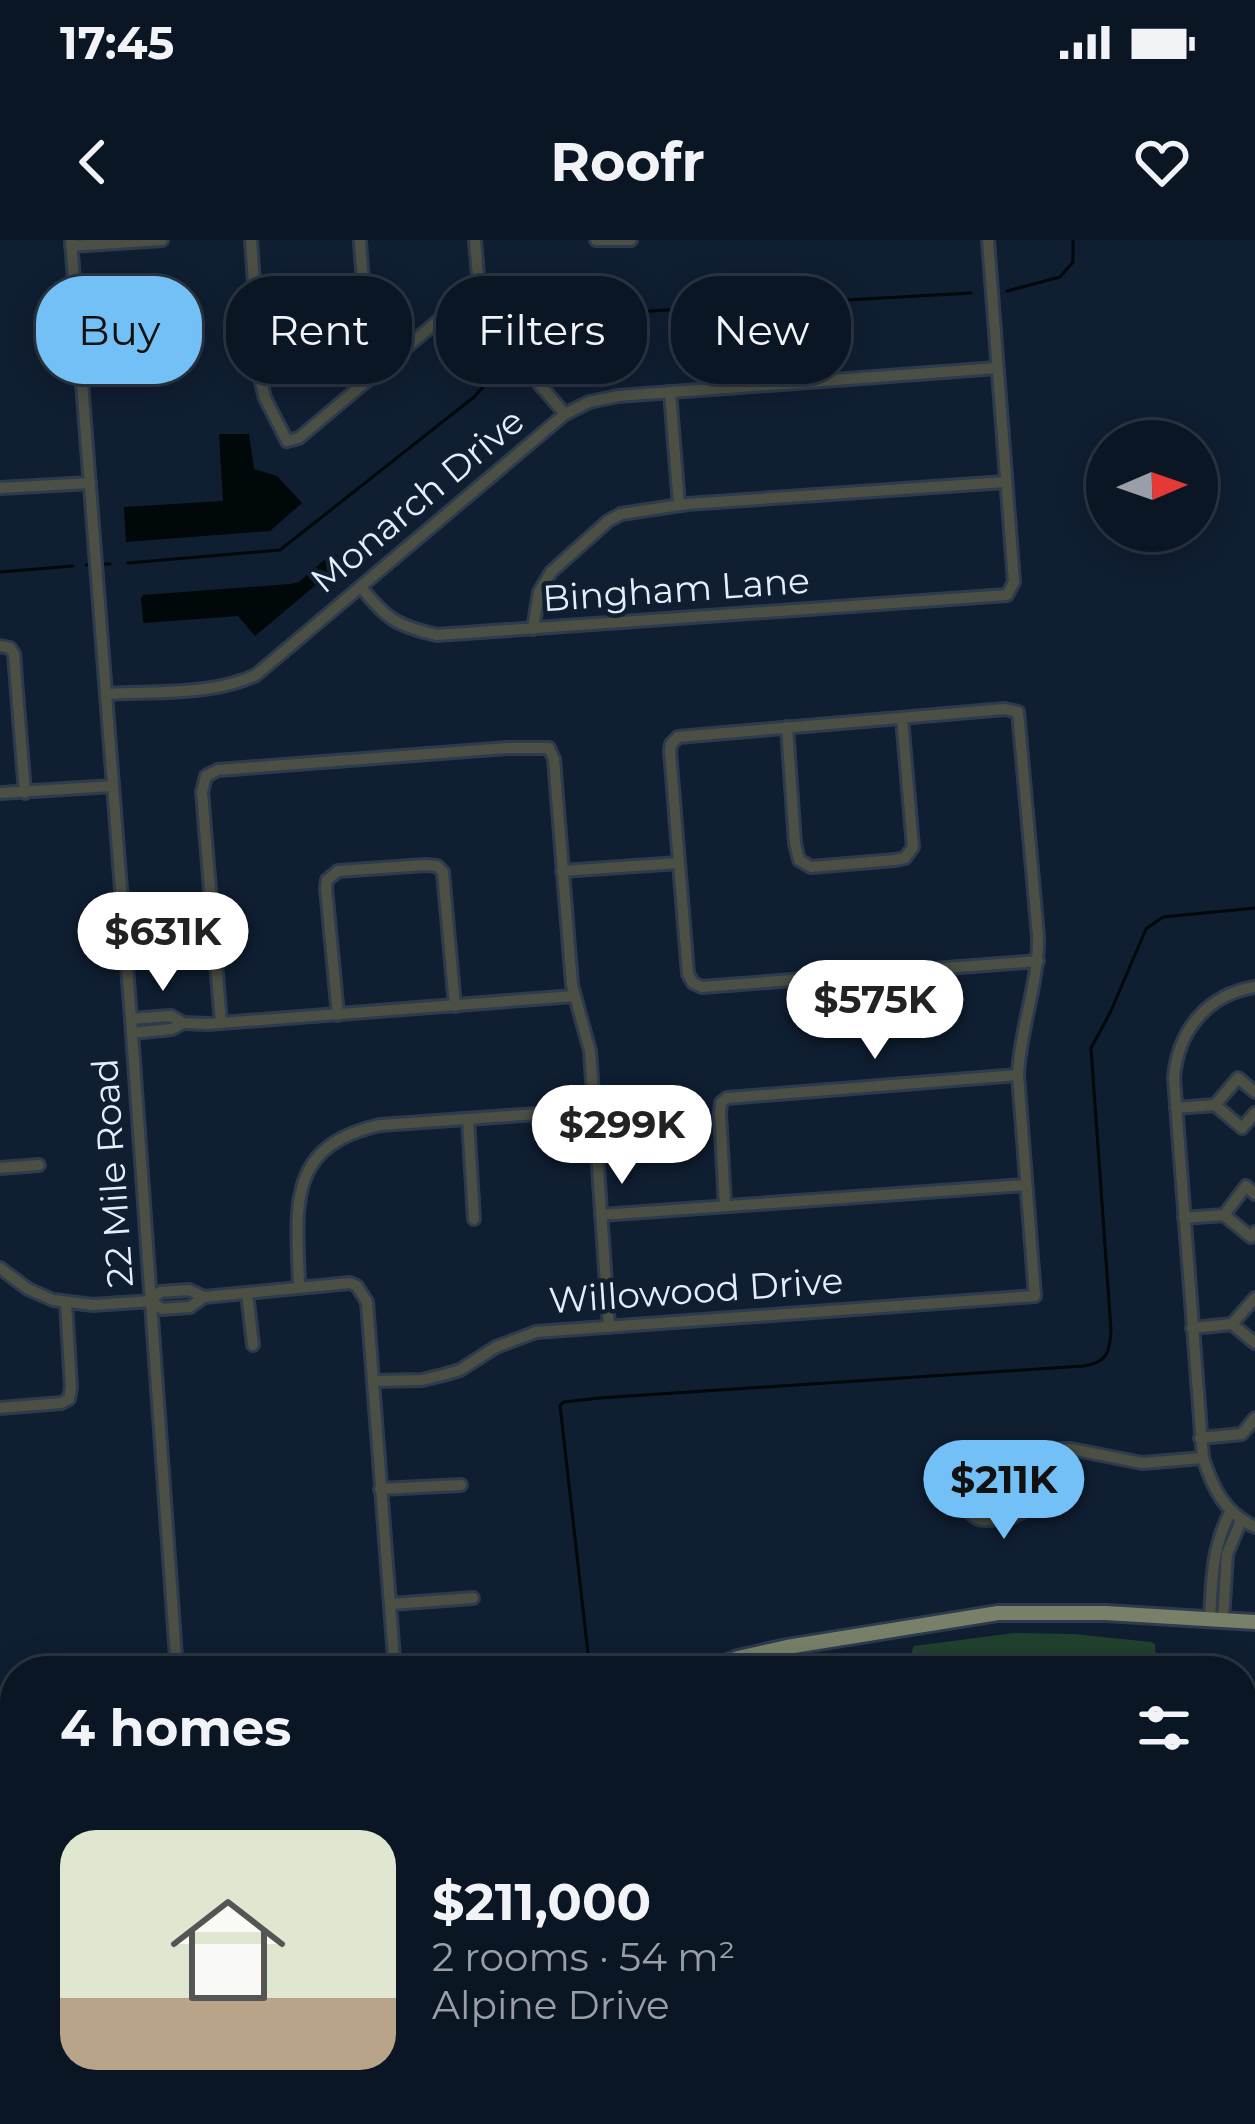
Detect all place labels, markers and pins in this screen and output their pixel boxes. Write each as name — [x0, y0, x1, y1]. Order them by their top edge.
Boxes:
pin: $631K — [79, 892, 247, 994]
pin: $575K — [791, 960, 959, 1062]
pin: $299K — [538, 1085, 706, 1187]
pin: $211K — [920, 1440, 1088, 1542]

